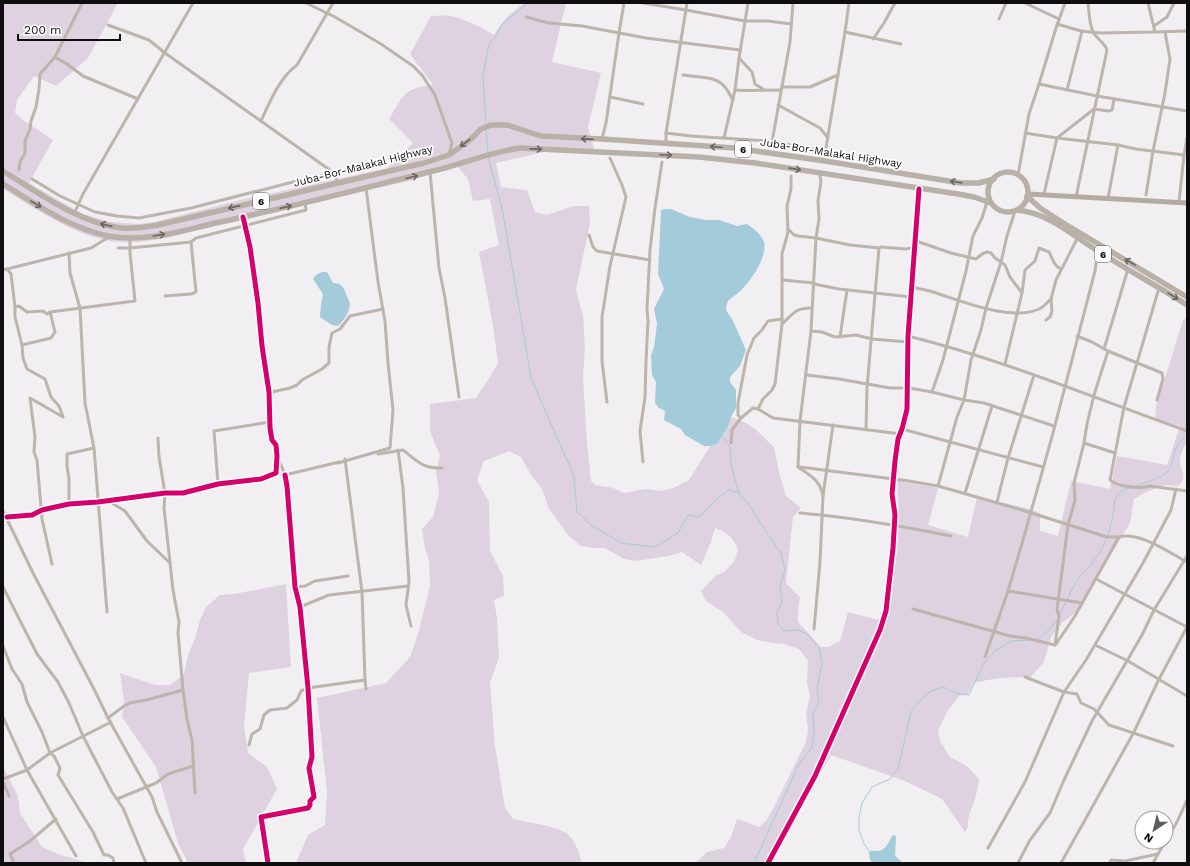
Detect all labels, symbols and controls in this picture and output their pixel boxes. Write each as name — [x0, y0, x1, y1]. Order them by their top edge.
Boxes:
scale bar — [18, 16, 120, 42]
text: 200 m — [24, 23, 61, 37]
one-way arrow — [581, 135, 594, 143]
street label: Juba-Bor-Malakal Highway — [759, 135, 903, 171]
one-way arrow — [460, 139, 471, 147]
road number: 6 — [735, 141, 751, 157]
street label: Juba-Bor-Malakal Highway — [292, 142, 434, 190]
one-way arrow — [710, 143, 723, 150]
one-way arrow — [529, 145, 542, 153]
one-way arrow — [659, 152, 672, 159]
one-way arrow — [788, 165, 801, 173]
one-way arrow — [405, 172, 418, 180]
one-way arrow — [950, 178, 963, 186]
road number: 6 — [253, 193, 269, 209]
one-way arrow — [30, 200, 42, 208]
one-way arrow — [279, 203, 292, 211]
one-way arrow — [228, 204, 241, 212]
one-way arrow — [100, 221, 113, 228]
one-way arrow — [152, 231, 165, 239]
road number: 6 — [1095, 246, 1111, 262]
one-way arrow — [1124, 258, 1136, 266]
one-way arrow — [1167, 292, 1178, 300]
north arrow — [1134, 810, 1174, 850]
text: N — [1141, 830, 1156, 845]

